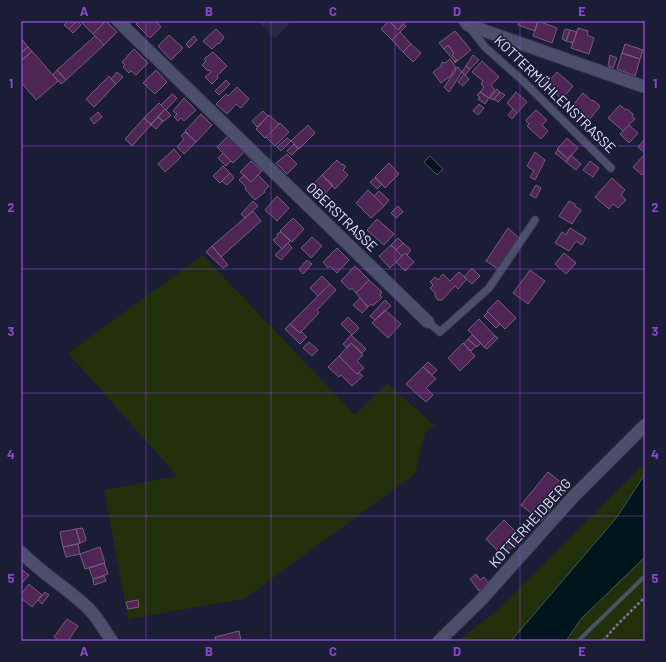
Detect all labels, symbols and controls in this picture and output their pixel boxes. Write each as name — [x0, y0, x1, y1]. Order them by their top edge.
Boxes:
text: A — [80, 3, 89, 19]
text: B — [205, 3, 213, 19]
text: C — [329, 3, 337, 19]
text: D — [453, 3, 461, 19]
text: E — [578, 3, 586, 19]
street label: KOTTERMÜHLENSTRASSE — [491, 31, 619, 156]
text: 1 — [9, 75, 13, 91]
text: 1 — [653, 75, 657, 91]
street label: OBERSTRASSE — [303, 178, 381, 255]
text: 2 — [7, 199, 15, 215]
text: 2 — [651, 199, 659, 215]
text: 3 — [7, 323, 15, 339]
text: 3 — [651, 323, 659, 339]
text: 4 — [7, 446, 15, 462]
text: 4 — [651, 446, 659, 462]
street label: KOTTERHEIDBERG — [485, 475, 574, 571]
text: 5 — [7, 570, 15, 586]
text: 5 — [651, 570, 659, 586]
text: A — [80, 643, 89, 659]
text: B — [205, 643, 213, 659]
text: C — [329, 643, 337, 659]
text: D — [453, 643, 461, 659]
text: E — [578, 643, 586, 659]

